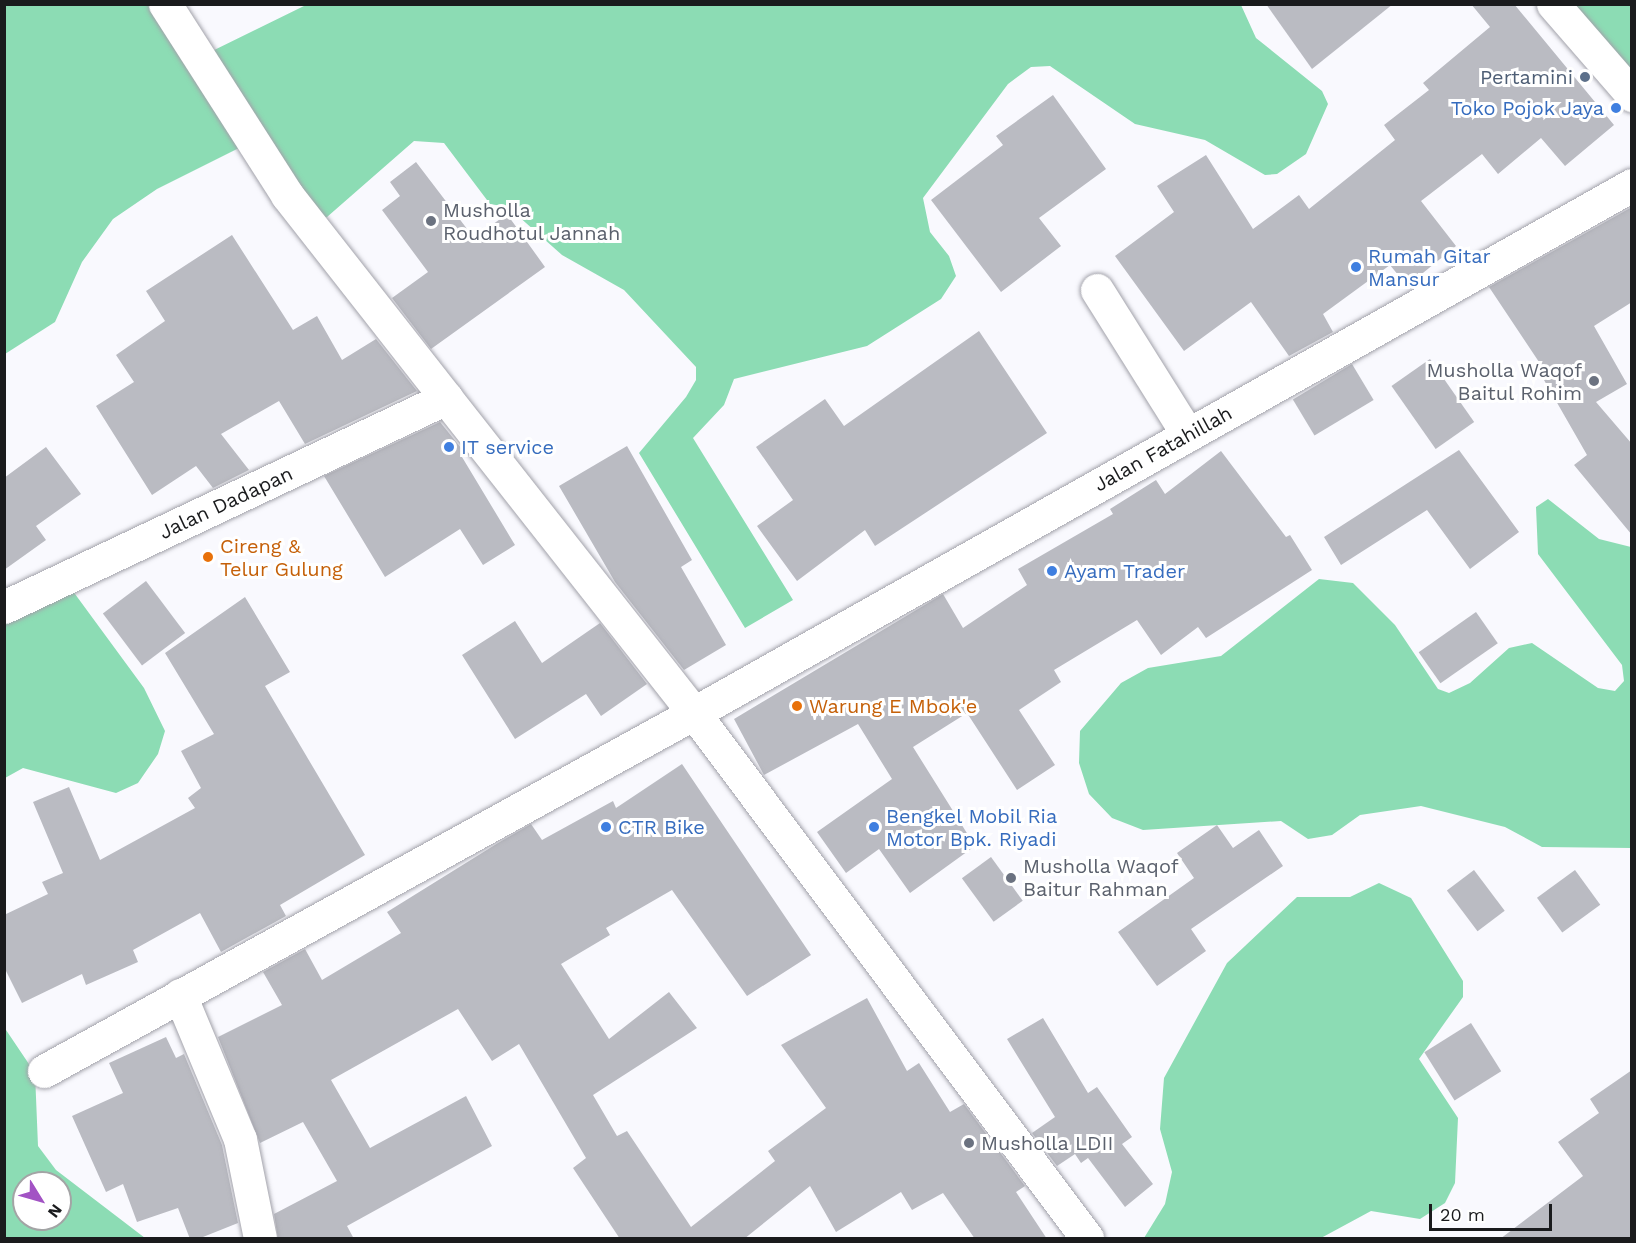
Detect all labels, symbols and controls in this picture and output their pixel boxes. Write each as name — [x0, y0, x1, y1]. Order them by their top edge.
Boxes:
place label: Pertamini — [1480, 65, 1573, 89]
marker: Pertamini — [1578, 70, 1592, 84]
place label: Toko Pojok Jaya — [1450, 96, 1604, 120]
marker: Toko Pojok Jaya — [1609, 101, 1623, 115]
place label: Musholla Roudhotul Jannah — [443, 198, 621, 245]
marker: Musholla Roudhotul Jannah — [424, 214, 438, 228]
place label: Rumah Gitar Mansur — [1368, 244, 1491, 291]
marker: Rumah Gitar Mansur — [1349, 260, 1363, 274]
place label: Musholla Waqof Baitul Rohim — [1425, 358, 1582, 405]
marker: Musholla Waqof Baitul Rohim — [1587, 374, 1601, 388]
street label: Jalan Fatahillah — [1090, 401, 1236, 497]
place label: IT service — [461, 435, 555, 459]
marker: IT service — [442, 440, 456, 454]
street label: Jalan Dadapan — [155, 462, 297, 544]
place label: Cireng & Telur Gulung — [220, 534, 343, 581]
marker: Cireng & Telur Gulung — [201, 550, 215, 564]
place label: Ayam Trader — [1064, 559, 1186, 583]
marker: Ayam Trader — [1045, 564, 1059, 578]
place label: Warung E Mbok'e — [809, 694, 977, 718]
marker: Warung E Mbok'e — [790, 699, 804, 713]
place label: Bengkel Mobil Ria Motor Bpk. Riyadi — [886, 804, 1059, 851]
place label: CTR Bike — [618, 815, 705, 839]
marker: CTR Bike — [599, 820, 613, 834]
marker: Bengkel Mobil Ria Motor Bpk. Riyadi — [867, 820, 881, 834]
place label: Musholla Waqof Baitur Rahman — [1023, 855, 1180, 902]
marker: Musholla Waqof Baitur Rahman — [1004, 871, 1018, 885]
place label: Musholla LDII — [981, 1131, 1114, 1155]
marker: Musholla LDII — [962, 1136, 976, 1150]
north arrow — [12, 1171, 72, 1231]
scale bar — [1432, 1192, 1555, 1230]
text: N — [44, 1200, 66, 1221]
text: 20 m — [1440, 1204, 1485, 1225]

